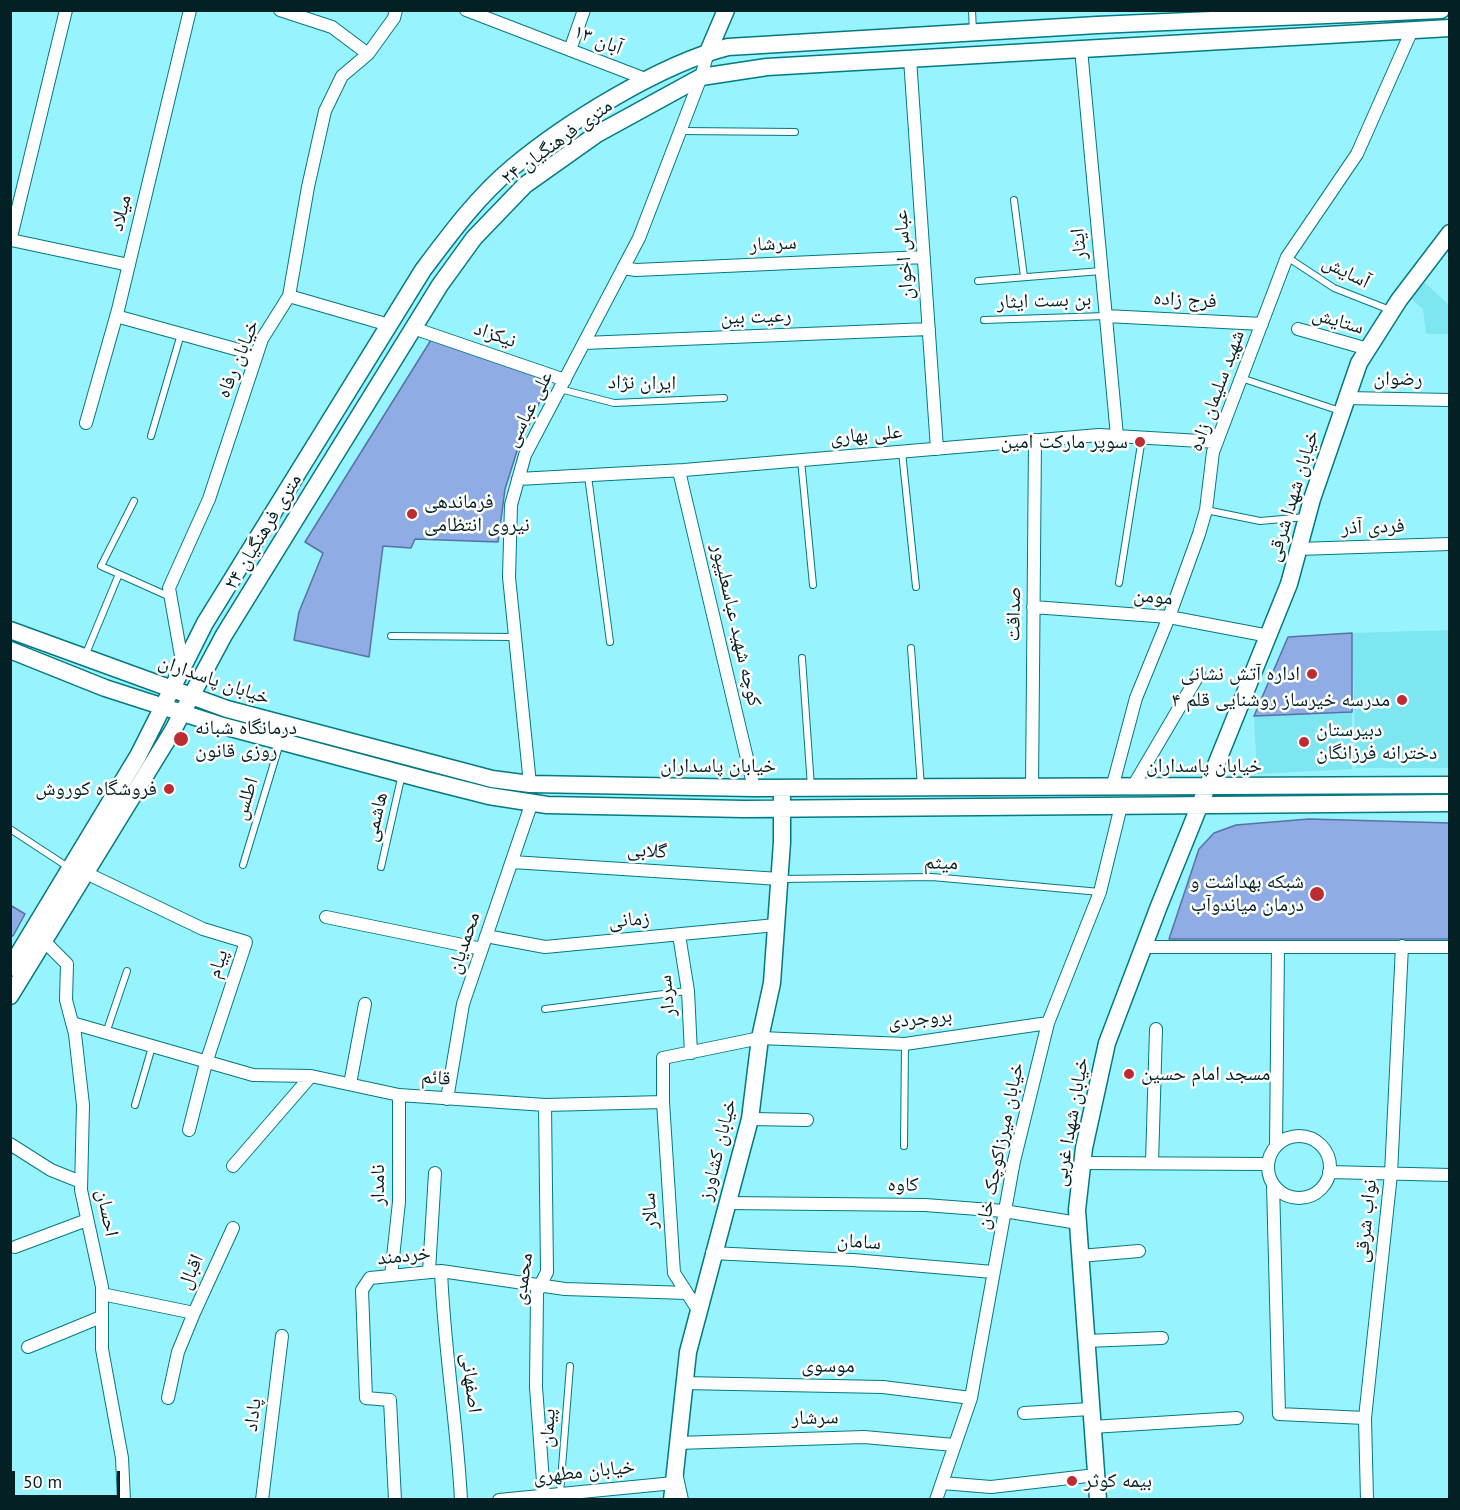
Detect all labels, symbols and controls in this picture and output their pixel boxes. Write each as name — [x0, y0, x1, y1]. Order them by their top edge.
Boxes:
street label: ۱۳ آبان — [570, 20, 626, 60]
street label: ۲۴ متری فرهنگیان — [497, 94, 617, 190]
street label: میلاد — [105, 192, 137, 234]
street label: عباس اخوان — [889, 209, 919, 301]
street label: ایثار — [1066, 227, 1092, 261]
street label: سرشار — [749, 231, 797, 257]
street label: آسایش — [1318, 250, 1374, 294]
street label: فرج زاده — [1153, 286, 1217, 314]
street label: بن بست ایثار — [996, 287, 1092, 315]
street label: ستایش — [1309, 302, 1367, 340]
street label: رعیت بین — [720, 304, 792, 330]
street label: خیابان رفاه — [212, 317, 264, 401]
street label: نیکزاد — [471, 317, 519, 353]
street label: شهید سلیمان زاده — [1184, 327, 1250, 455]
street label: علی عباسی — [500, 367, 558, 451]
street label: رضوان — [1373, 367, 1423, 391]
street label: ایران نژاد — [608, 370, 676, 396]
street label: علی بهاری — [829, 420, 903, 450]
street label: خیابان شهدا شرقی — [1262, 427, 1324, 565]
place label: سوپر مارکت امین — [1001, 430, 1128, 454]
marker: سوپر مارکت امین — [1133, 435, 1147, 449]
street label: ۲۴ متری فرهنگیان — [219, 470, 307, 594]
place label: فرماندهی نیروی انتظامی — [424, 490, 530, 537]
marker: فرماندهی نیروی انتظامی — [405, 507, 419, 521]
street label: فردی آذر — [1341, 514, 1405, 540]
street label: کوچه شهید عباسعلیپور — [706, 541, 766, 709]
street label: مومن — [1132, 583, 1174, 611]
street label: صداقت — [1002, 586, 1026, 642]
street label: خیابان پاسداران — [155, 650, 273, 710]
place label: اداره آتش نشانی — [1181, 662, 1300, 686]
marker: اداره آتش نشانی — [1305, 667, 1319, 681]
place label: مدرسه خیرساز روشنایی قلم ۴ — [1172, 688, 1390, 712]
marker: مدرسه خیرساز روشنایی قلم ۴ — [1395, 693, 1409, 707]
place label: درمانگاه شبانه روزی قانون — [195, 716, 297, 763]
place label: دبیرستان دخترانه فرزانگان — [1316, 718, 1437, 765]
marker: درمانگاه شبانه روزی قانون — [172, 730, 190, 748]
marker: دبیرستان دخترانه فرزانگان — [1297, 735, 1311, 749]
street label: خیابان پاسداران — [660, 754, 776, 778]
street label: خیابان پاسداران — [1146, 754, 1262, 778]
street label: اطلس — [228, 775, 264, 823]
place label: فروشگاه کوروش — [35, 777, 157, 801]
marker: فروشگاه کوروش — [162, 782, 176, 796]
street label: هاشمی — [359, 790, 393, 844]
street label: گلابی — [626, 838, 668, 864]
street label: میثم — [924, 850, 958, 876]
place label: شبکه بهداشت و درمان میاندوآب — [1190, 870, 1304, 917]
marker: شبکه بهداشت و درمان میاندوآب — [1308, 885, 1326, 903]
street label: زمانی — [607, 906, 651, 934]
street label: محمدیان — [442, 909, 486, 977]
street label: پیام — [202, 947, 234, 981]
street label: سردار — [653, 974, 681, 1018]
street label: بروجردی — [887, 1004, 953, 1034]
street label: خیابان شهدا غربی — [1048, 1056, 1094, 1188]
street label: خیابان میرزاکوچک خان — [971, 1060, 1029, 1232]
place label: مسجد امام حسین — [1141, 1062, 1270, 1086]
street label: قائم — [420, 1065, 452, 1091]
marker: مسجد امام حسین — [1122, 1067, 1136, 1081]
street label: خیابان کشاورز — [694, 1097, 742, 1203]
street label: نامدار — [366, 1164, 390, 1206]
street label: کاوه — [887, 1173, 919, 1197]
street label: نواب شرقی — [1350, 1178, 1382, 1264]
street label: احسان — [91, 1187, 123, 1239]
street label: سالار — [637, 1192, 663, 1230]
street label: سامان — [836, 1228, 882, 1256]
street label: خردمند — [376, 1241, 432, 1271]
street label: اقبال — [173, 1251, 209, 1293]
street label: محمدی — [507, 1251, 539, 1307]
street label: اصفهانی — [455, 1352, 487, 1414]
street label: موسوی — [801, 1354, 855, 1378]
street label: پاداد — [239, 1397, 267, 1433]
street label: سرشار — [791, 1406, 839, 1430]
street label: پیمان — [535, 1408, 561, 1448]
street label: خیابان مطهری — [532, 1455, 636, 1489]
scale bar — [15, 1459, 123, 1497]
place label: بیمه کوثر — [1084, 1469, 1152, 1493]
text: 50 m — [23, 1470, 62, 1493]
marker: بیمه کوثر — [1065, 1474, 1079, 1488]

